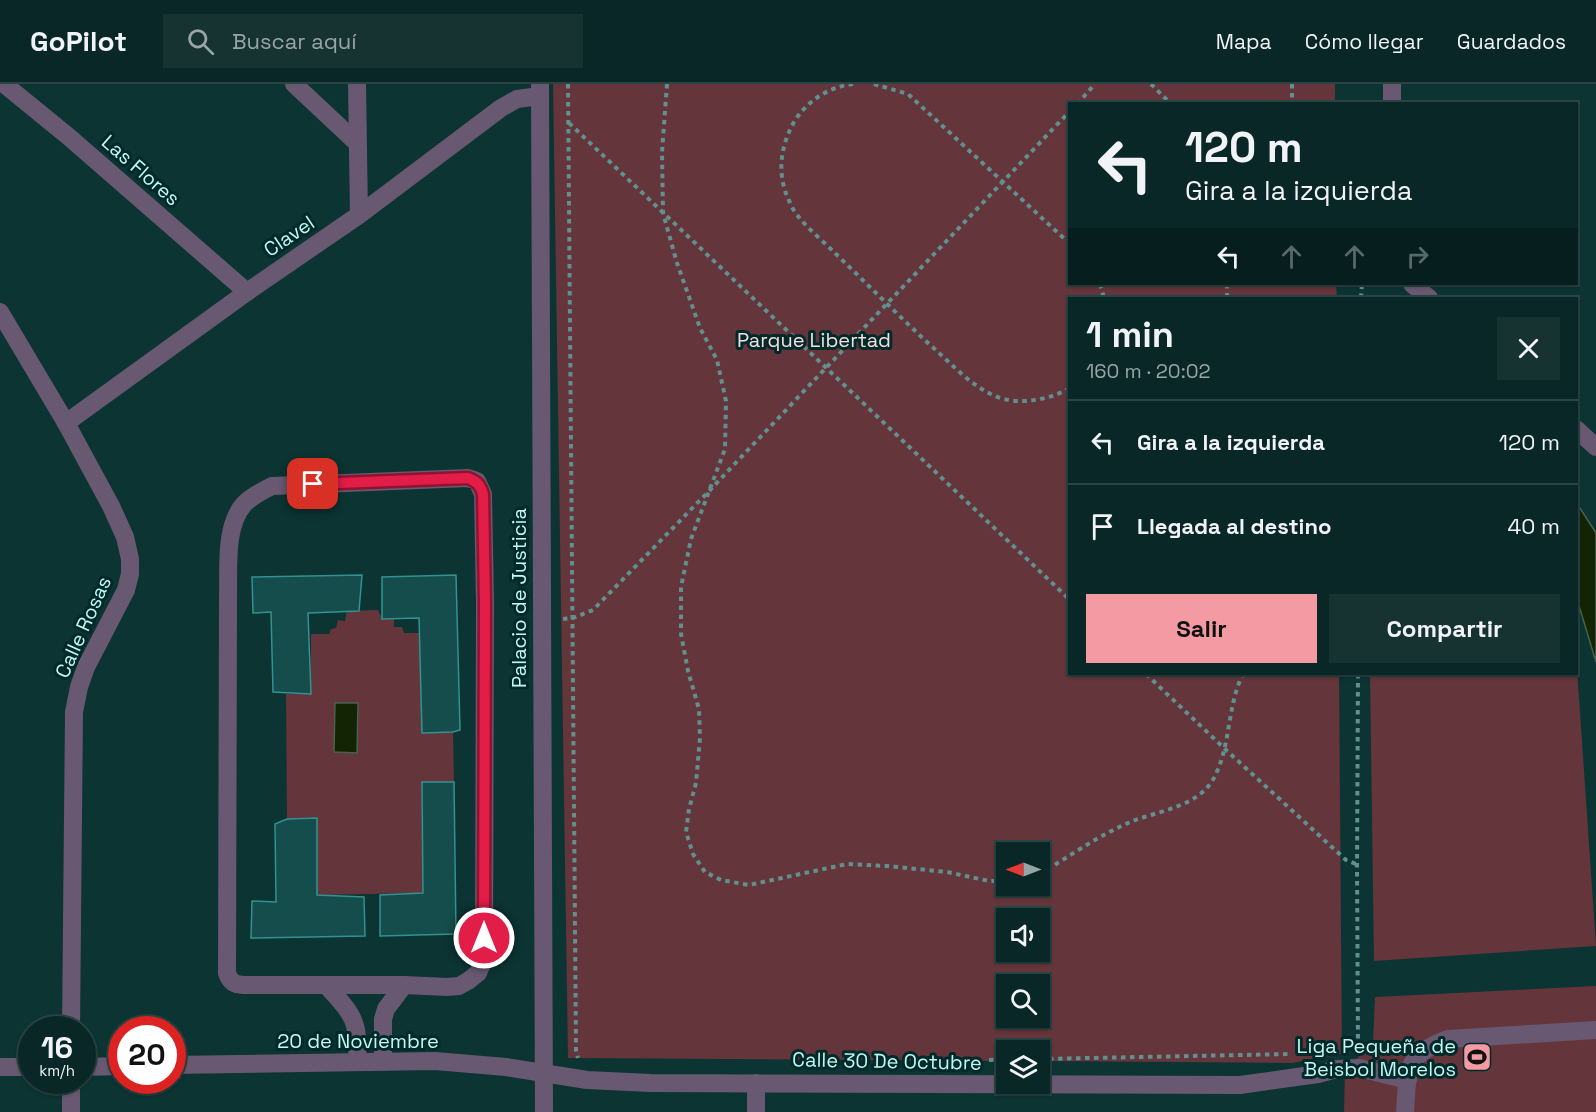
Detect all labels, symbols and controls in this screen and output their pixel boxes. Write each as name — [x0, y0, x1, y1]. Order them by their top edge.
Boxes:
search box — [163, 14, 583, 68]
text: GoPilot — [30, 23, 127, 59]
icon: search — [184, 25, 217, 58]
text: Buscar aquí — [232, 27, 357, 55]
text: Mapa — [1216, 28, 1272, 55]
text: Cómo llegar — [1305, 28, 1424, 55]
text: Guardados — [1457, 28, 1566, 55]
text: 120 m — [1185, 121, 1303, 174]
icon: left — [1086, 126, 1164, 204]
street label: Las Flores — [96, 129, 186, 211]
text: Gira a la izquierda — [1185, 173, 1412, 208]
street label: Clavel — [259, 210, 319, 262]
icon: left — [1212, 240, 1245, 273]
icon: ahead — [1275, 240, 1308, 273]
icon: ahead — [1338, 240, 1371, 273]
icon: right — [1401, 240, 1434, 273]
text: 1 min — [1086, 312, 1174, 358]
button: close — [1497, 317, 1560, 380]
park label: Parque Libertad — [737, 327, 891, 353]
text: 160 m · 20:02 — [1086, 358, 1211, 384]
icon: left — [1086, 426, 1119, 459]
text: Gira a la izquierda — [1137, 428, 1325, 456]
text: 120 m — [1499, 428, 1560, 456]
pin — [287, 458, 338, 509]
icon: arrive — [296, 467, 329, 500]
street label: Palacio de Justicia — [506, 508, 532, 688]
icon: arrive — [1086, 510, 1119, 543]
text: Llegada al destino — [1137, 512, 1331, 540]
text: 40 m — [1508, 512, 1560, 540]
street label: Calle Rosas — [49, 572, 117, 682]
button: Salir — [1086, 594, 1317, 663]
button: Compartir — [1329, 594, 1560, 663]
north arrow — [996, 842, 1050, 896]
map controls — [996, 842, 1050, 1094]
position arrow — [452, 906, 516, 970]
button: sound — [996, 908, 1050, 962]
button: search — [996, 974, 1050, 1028]
speed limit sign: 20 — [108, 1016, 186, 1094]
text: 16 — [41, 1028, 73, 1067]
street label: 20 de Noviembre — [277, 1028, 439, 1054]
place label: Liga Pequeña de Beisbol Morelos — [1297, 1033, 1456, 1082]
button: layers — [996, 1040, 1050, 1094]
sports icon: Liga Pequeña de Beisbol Morelos — [1461, 1041, 1493, 1073]
street label: Calle 30 De Octubre — [792, 1046, 982, 1076]
text: km/h — [39, 1061, 75, 1080]

